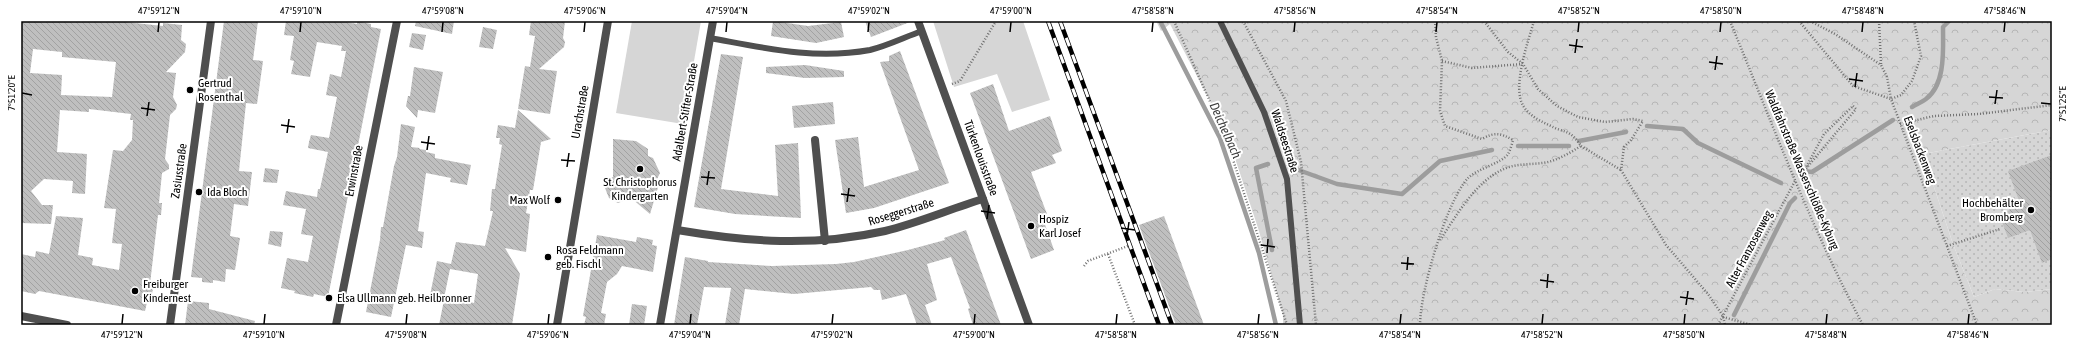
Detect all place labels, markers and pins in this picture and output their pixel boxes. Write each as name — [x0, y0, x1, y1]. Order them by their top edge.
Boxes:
place label: Gertrud Rosenthal — [198, 76, 244, 104]
marker: Gertrud Rosenthal — [185, 85, 195, 95]
marker: St. Christophorus Kindergarten — [635, 164, 645, 174]
place label: St. Christophorus Kindergarten — [603, 175, 677, 203]
place label: Ida Bloch — [207, 185, 248, 199]
marker: Ida Bloch — [194, 187, 204, 197]
place label: Max Wolf — [509, 193, 551, 207]
marker: Max Wolf — [553, 195, 563, 205]
place label: Hochbehälter Bromberg — [1962, 196, 2024, 224]
marker: Hochbehälter Bromberg — [2026, 205, 2036, 215]
place label: Hospiz Karl Josef — [1039, 212, 1082, 240]
marker: Hospiz Karl Josef — [1026, 221, 1036, 231]
place label: Rosa Feldmann geb. Fischl — [556, 243, 624, 271]
marker: Rosa Feldmann geb. Fischl — [543, 252, 553, 262]
place label: Freiburger Kindernest — [143, 277, 192, 305]
marker: Freiburger Kindernest — [130, 286, 140, 296]
place label: Elsa Ullmann geb. Heilbronner — [337, 291, 472, 305]
marker: Elsa Ullmann geb. Heilbronner — [324, 293, 334, 303]

